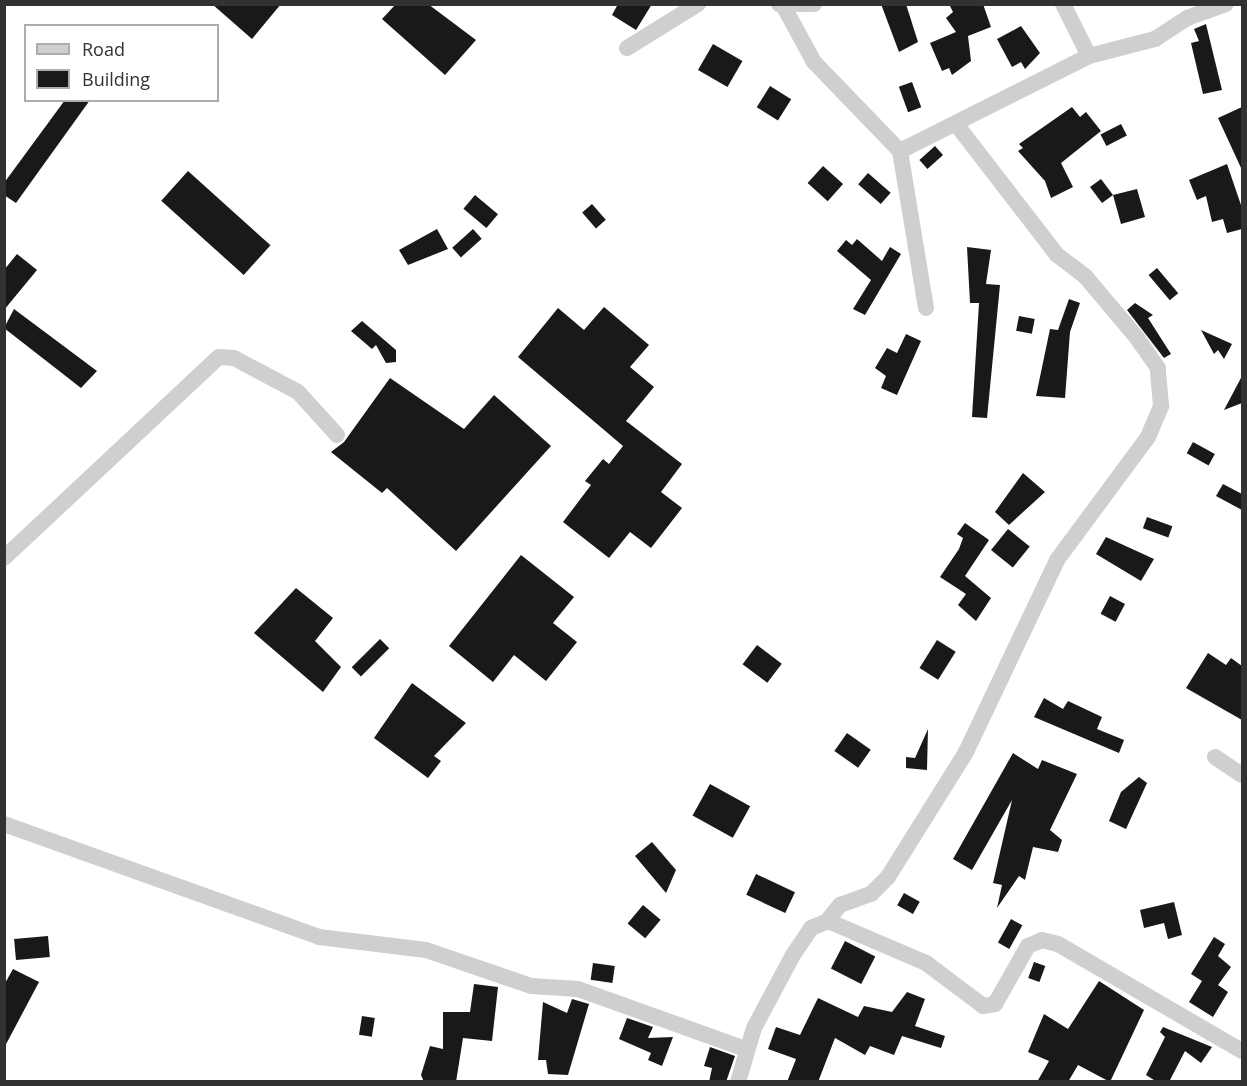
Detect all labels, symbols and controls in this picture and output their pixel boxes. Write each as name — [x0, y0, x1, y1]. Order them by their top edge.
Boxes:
legend — [24, 24, 219, 102]
text: Road — [82, 37, 125, 61]
text: Building — [82, 67, 150, 91]

